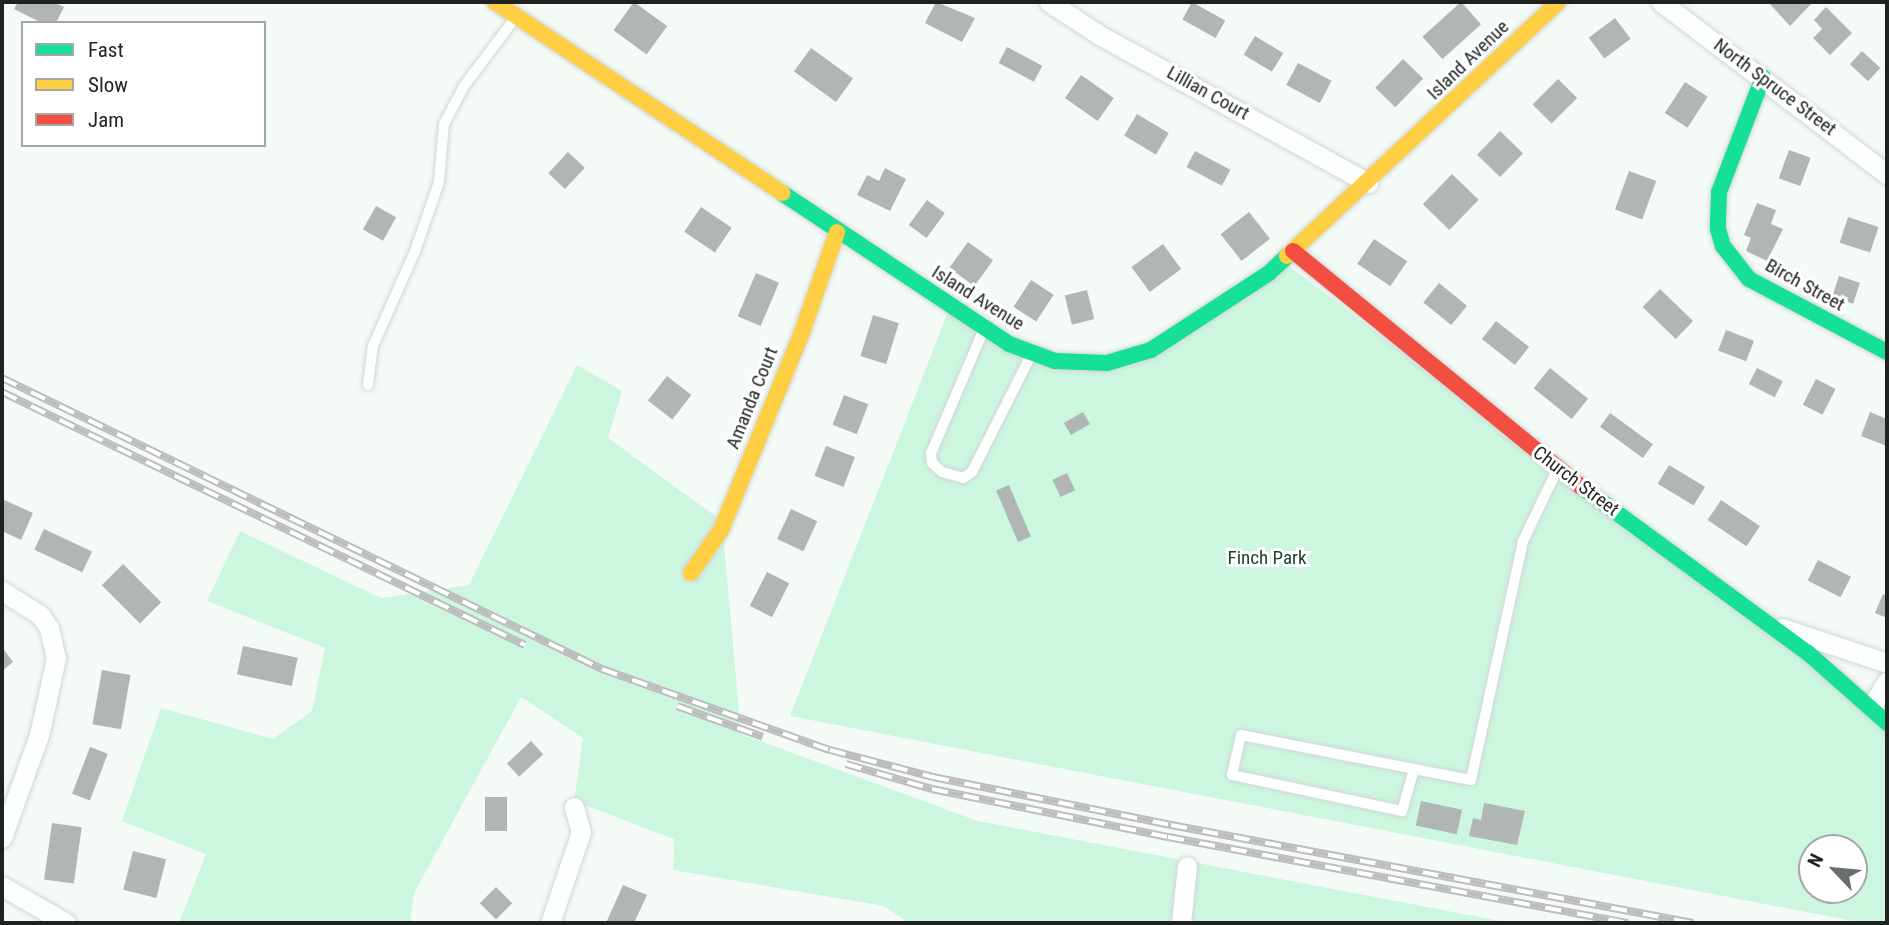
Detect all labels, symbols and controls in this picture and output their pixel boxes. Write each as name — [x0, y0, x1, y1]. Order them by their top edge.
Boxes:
street label: Island Avenue — [1422, 15, 1514, 105]
legend — [21, 21, 266, 147]
street label: North Spruce Street — [1709, 34, 1841, 140]
text: Fast — [88, 38, 124, 62]
street label: Lillian Court — [1163, 61, 1253, 125]
text: Slow — [88, 73, 128, 97]
text: Jam — [88, 108, 124, 132]
street label: Birch Street — [1761, 254, 1849, 316]
street label: Island Avenue — [928, 261, 1028, 335]
street label: Amanda Court — [721, 344, 783, 452]
street label: Church Street — [1529, 441, 1623, 521]
park label: Finch Park — [1228, 547, 1306, 569]
north arrow — [1798, 834, 1868, 904]
text: N — [1803, 850, 1828, 871]

